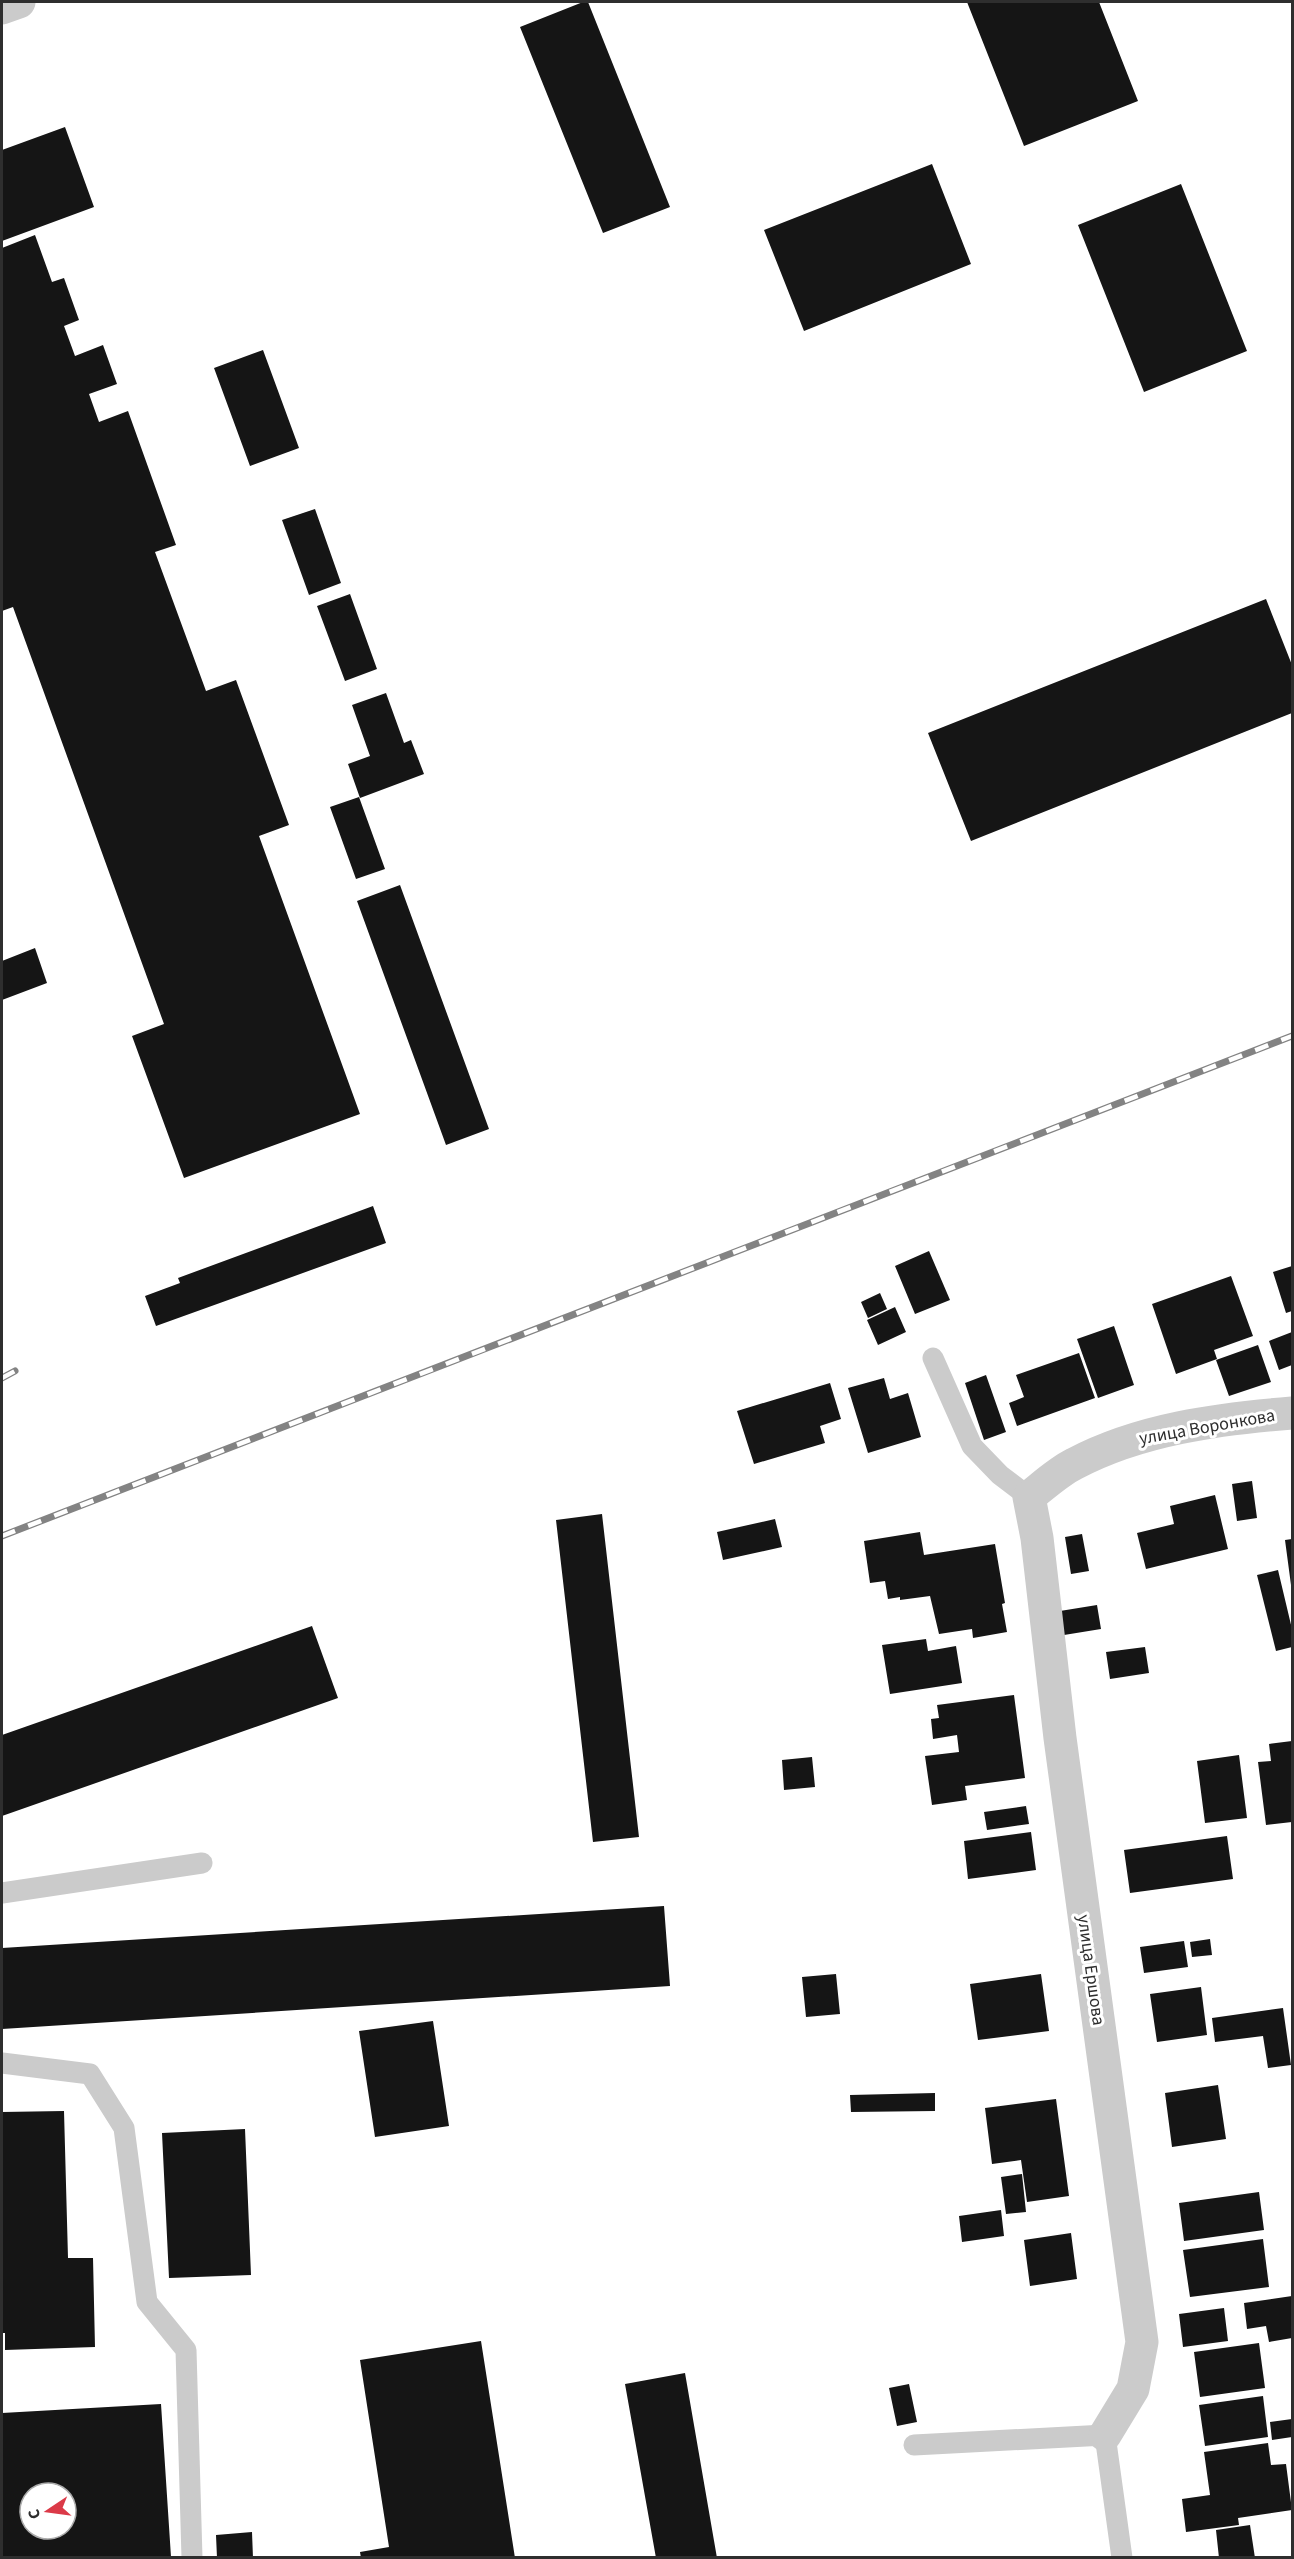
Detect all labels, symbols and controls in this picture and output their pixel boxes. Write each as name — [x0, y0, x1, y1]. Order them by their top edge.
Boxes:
street label: улица Воронкова — [1137, 1403, 1277, 1451]
street label: улица Ершова — [1071, 1913, 1111, 2027]
north arrow — [18, 2481, 78, 2541]
text: С — [23, 2507, 46, 2521]

